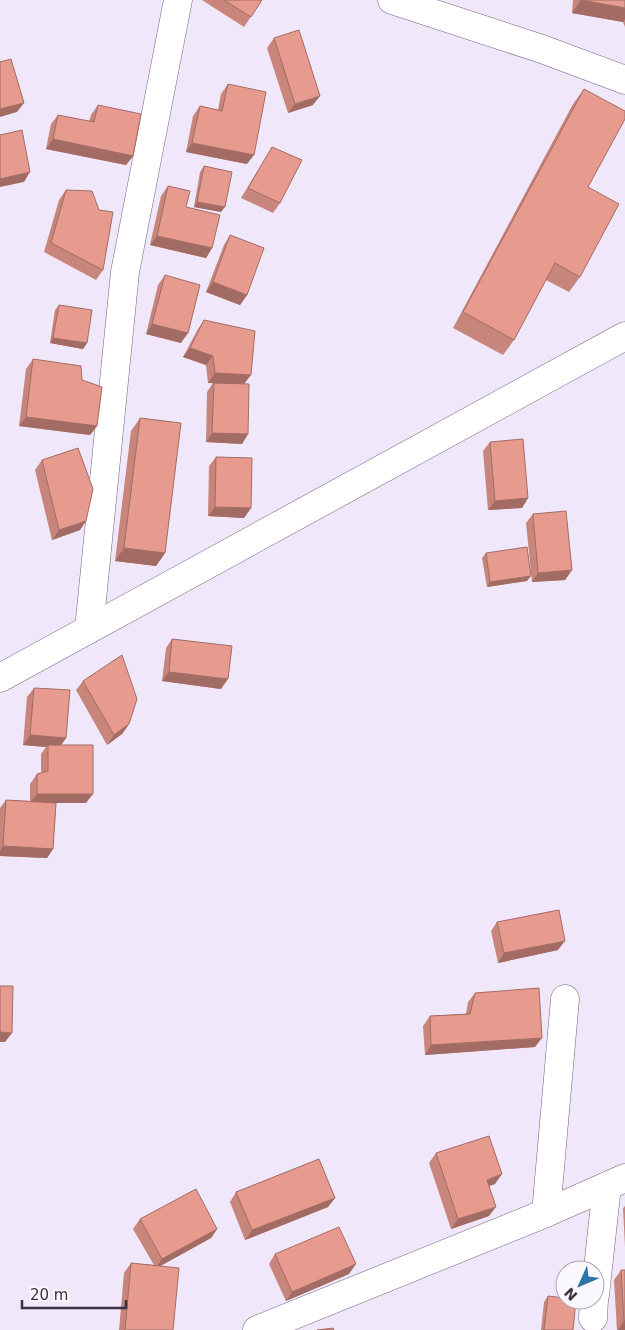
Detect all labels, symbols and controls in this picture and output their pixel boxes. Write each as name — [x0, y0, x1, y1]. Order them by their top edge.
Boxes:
north arrow — [555, 1260, 605, 1310]
scale bar — [22, 1278, 126, 1310]
text: N — [561, 1284, 581, 1304]
text: 20 m — [30, 1286, 68, 1304]

